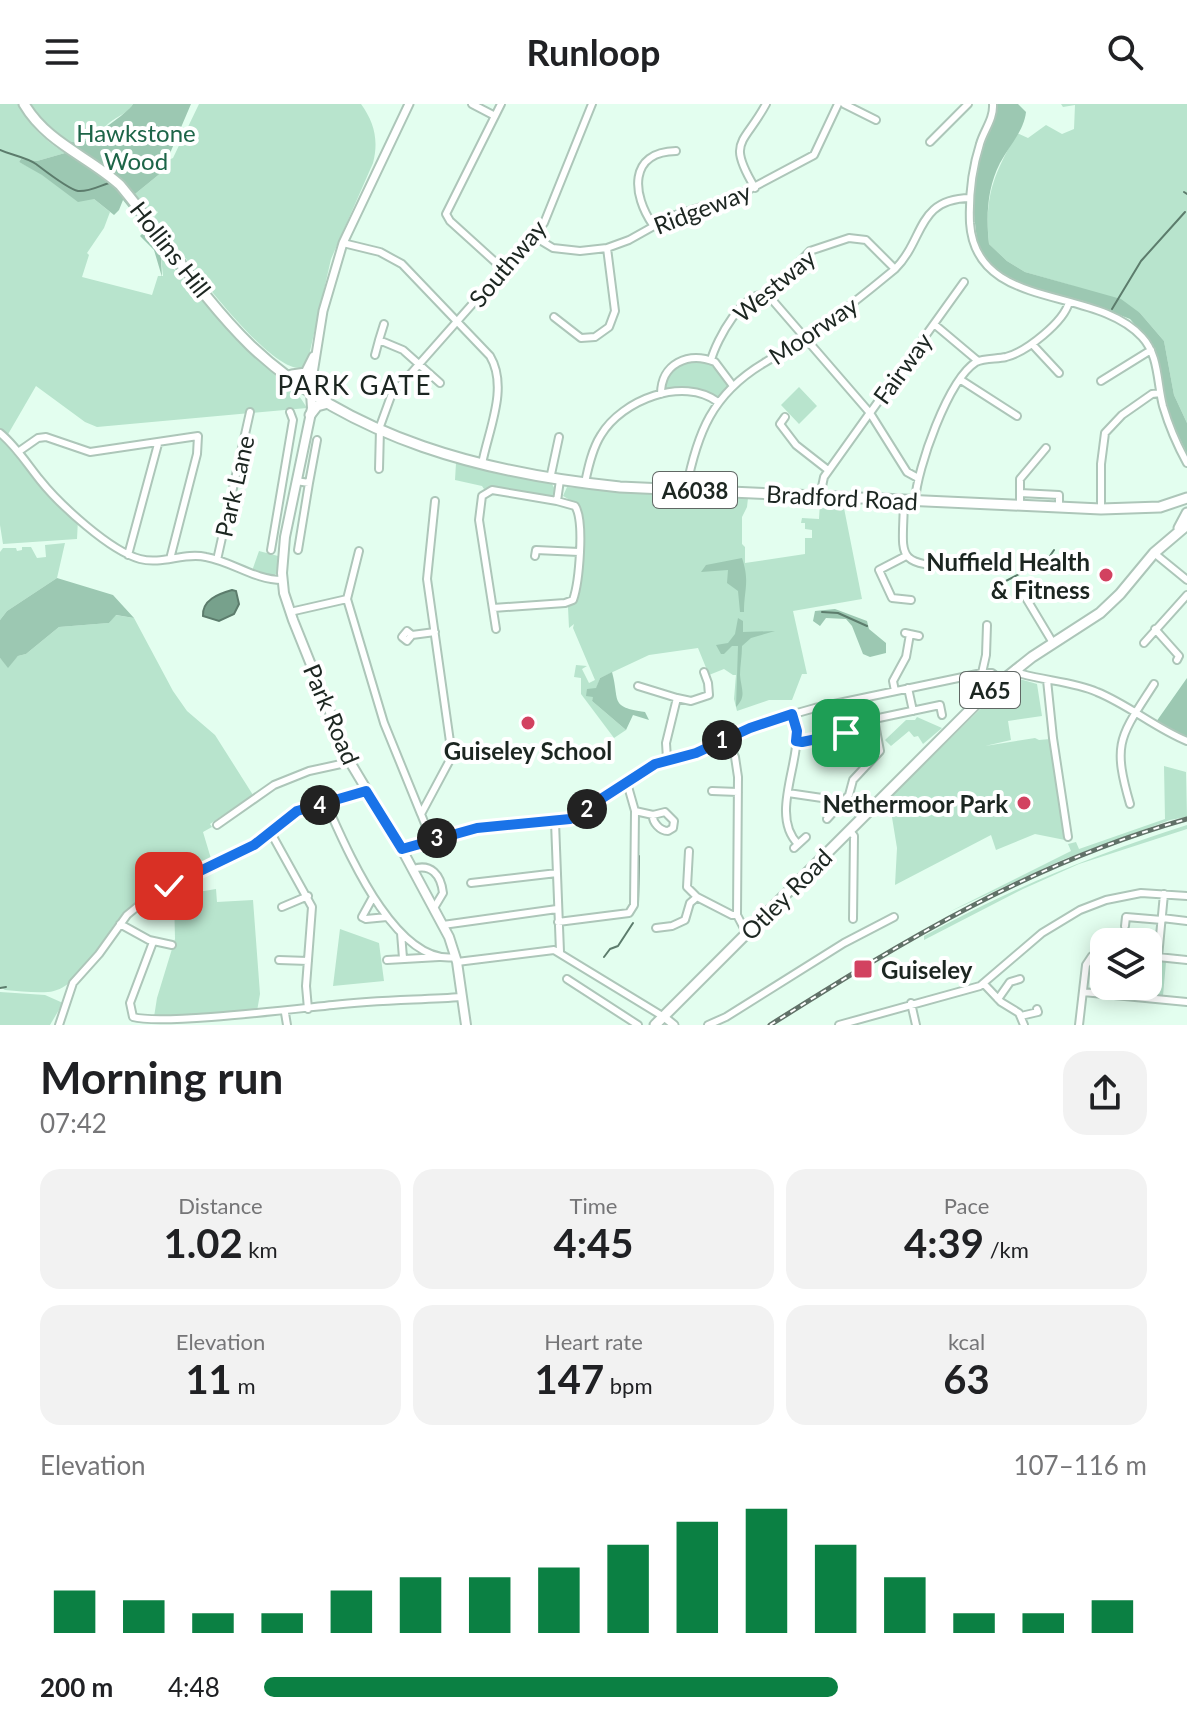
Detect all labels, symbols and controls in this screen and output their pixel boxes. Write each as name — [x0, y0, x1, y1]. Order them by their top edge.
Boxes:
icon: menu — [40, 30, 84, 74]
text: Runloop — [527, 30, 660, 74]
icon: search — [1103, 30, 1147, 74]
park label: Hawkstone Wood — [76, 118, 196, 175]
street label: Ridgeway — [649, 176, 755, 240]
street label: Hollins Hill — [125, 195, 217, 303]
street label: Southway — [462, 213, 552, 312]
street label: Westway — [727, 242, 821, 328]
street label: Moorway — [763, 290, 863, 370]
street label: Fairway — [866, 326, 938, 409]
district label: PARK GATE — [277, 369, 433, 401]
street label: Park Lane — [208, 432, 260, 540]
road number: A6038 — [653, 472, 737, 508]
street label: Bradford Road — [765, 479, 919, 515]
place label: Nuffield Health & Fitness — [926, 547, 1090, 604]
marker: Nuffield Health & Fitness — [1097, 566, 1115, 584]
street label: Park Road — [298, 659, 366, 769]
road number: A65 — [960, 672, 1020, 708]
pin — [812, 699, 880, 767]
icon: arrive — [824, 711, 868, 755]
marker: Guiseley School — [519, 714, 537, 732]
pin: 1 — [702, 720, 742, 760]
text: 1 — [716, 726, 728, 753]
place label: Guiseley School — [444, 736, 612, 765]
pin: 4 — [300, 785, 340, 825]
pin: 2 — [567, 789, 607, 829]
place label: Nethermoor Park — [823, 789, 1008, 818]
text: 4 — [314, 791, 326, 818]
marker: Nethermoor Park — [1015, 794, 1033, 812]
text: 2 — [581, 795, 593, 822]
pin: 3 — [417, 818, 457, 858]
text: 3 — [431, 824, 443, 851]
street label: Otley Road — [734, 842, 838, 946]
pin — [135, 852, 203, 920]
icon: check — [147, 864, 191, 908]
map controls — [1090, 928, 1162, 1000]
button: layers — [1090, 928, 1162, 1000]
place label: Guiseley — [881, 955, 973, 984]
marker: Guiseley — [852, 958, 874, 980]
text: Morning run — [40, 1051, 283, 1103]
button: share — [1063, 1051, 1147, 1135]
text: 07:42 — [40, 1107, 107, 1139]
text: Distance — [178, 1192, 263, 1219]
text: Time — [570, 1192, 617, 1219]
text: Pace — [944, 1192, 989, 1219]
text: 1.02 — [163, 1219, 243, 1267]
text: 4:45 — [554, 1219, 633, 1267]
text: 4:39 — [904, 1219, 984, 1267]
text: km — [243, 1236, 278, 1263]
text: /km — [984, 1236, 1029, 1263]
text: Elevation — [176, 1328, 265, 1355]
text: Heart rate — [544, 1328, 643, 1355]
text: kcal — [948, 1328, 985, 1355]
text: 11 — [185, 1355, 232, 1403]
text: 147 — [535, 1355, 604, 1403]
text: 63 — [943, 1355, 990, 1403]
text: m — [232, 1372, 256, 1399]
text: bpm — [604, 1372, 653, 1399]
text: Elevation — [40, 1449, 146, 1481]
text: 107–116 m — [1013, 1449, 1147, 1481]
text: 200 m — [40, 1671, 113, 1703]
text: 4:48 — [168, 1671, 220, 1703]

